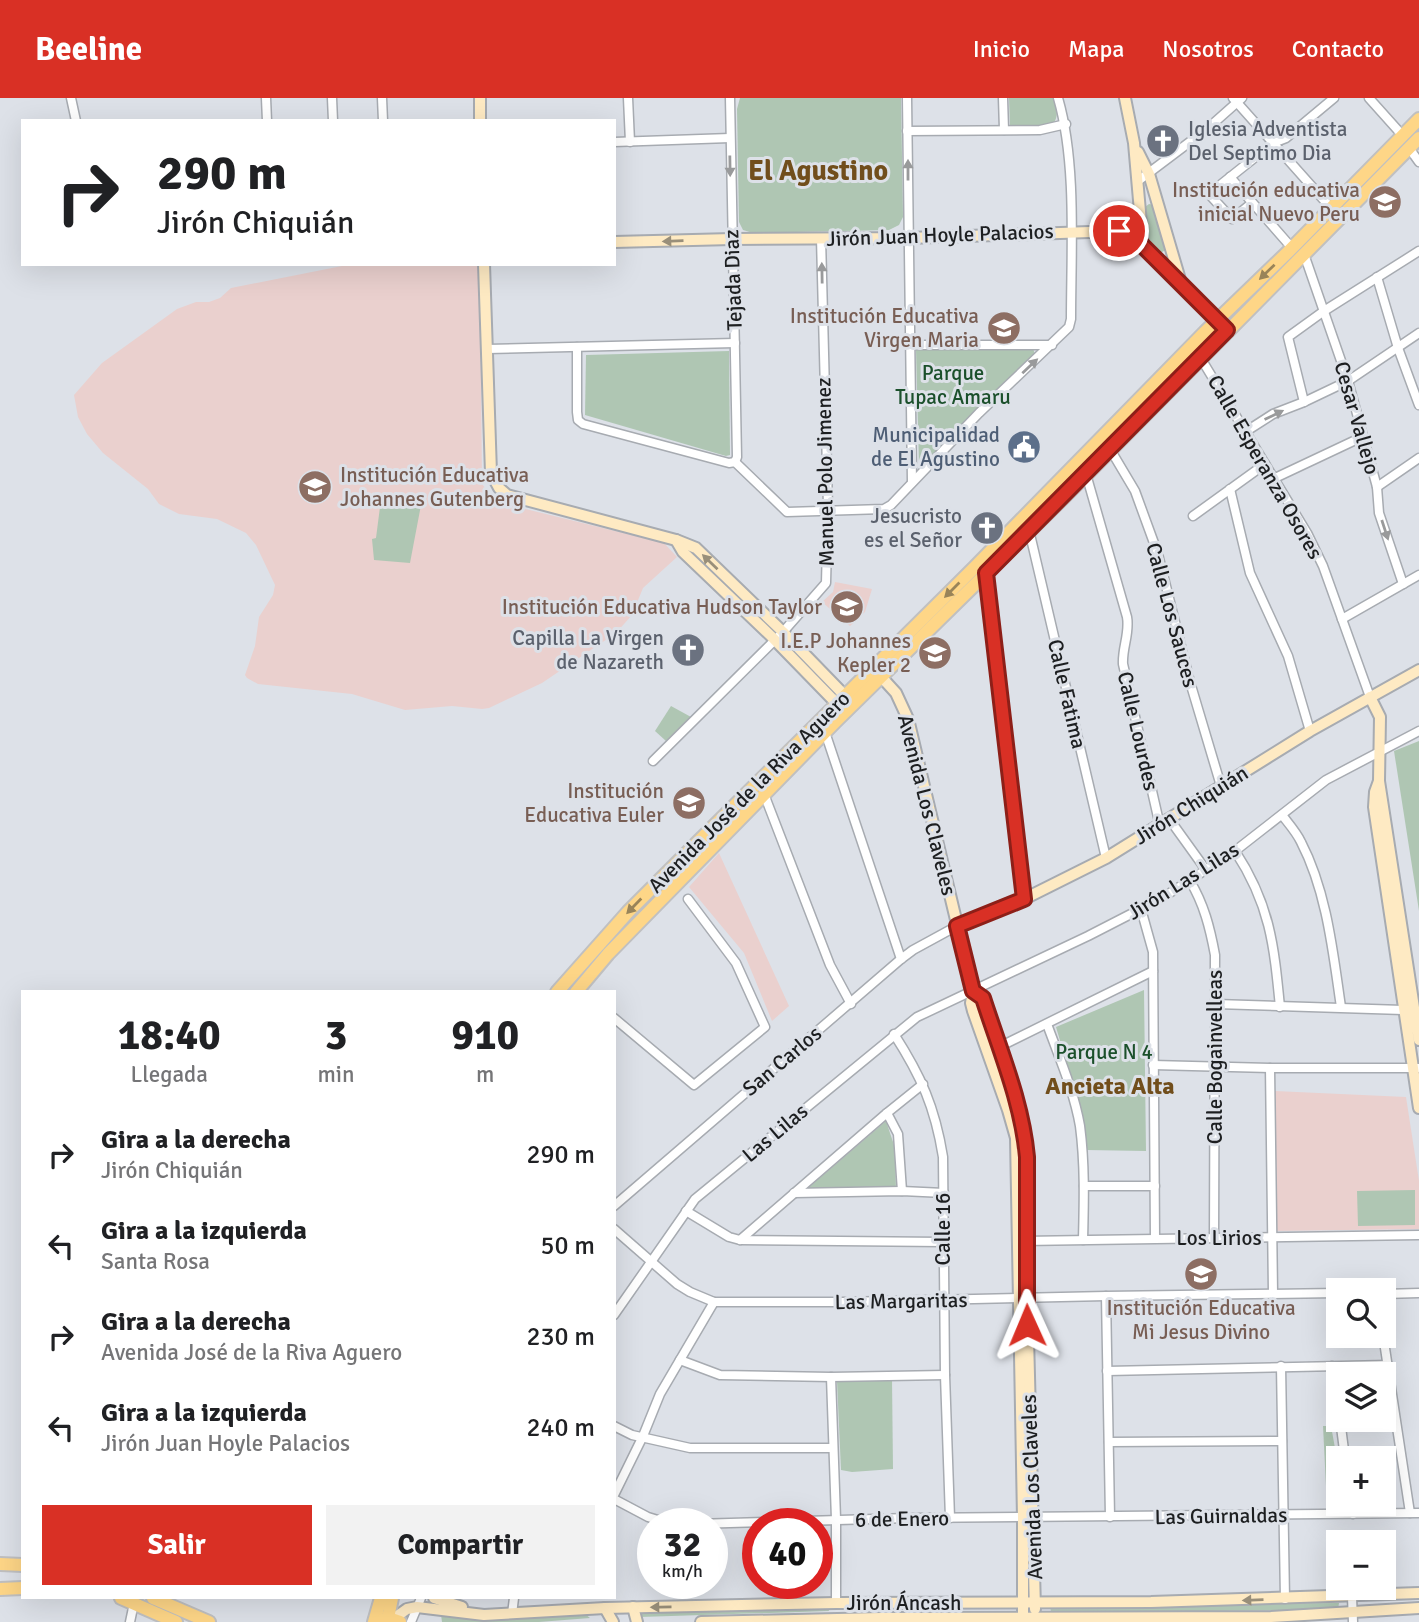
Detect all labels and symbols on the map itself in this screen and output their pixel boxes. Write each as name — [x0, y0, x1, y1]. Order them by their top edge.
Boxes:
place label: Iglesia Adventista Del Septimo Dia — [1188, 116, 1347, 166]
church icon: Iglesia Adventista Del Septimo Dia — [1144, 122, 1182, 160]
district label: El Agustino — [748, 154, 888, 188]
one-way arrow — [724, 155, 736, 177]
one-way arrow — [902, 159, 913, 181]
place label: Institución educativa inicial Nuevo Peru — [1172, 177, 1360, 227]
school or university icon: Institución educativa inicial Nuevo Peru — [1366, 183, 1404, 221]
pin — [1089, 201, 1149, 261]
street label: Jirón Juan Hoyle Palacios — [826, 218, 1054, 252]
street label: Tejada Diaz — [718, 229, 748, 331]
one-way arrow — [662, 235, 684, 246]
one-way arrow — [816, 262, 827, 284]
one-way arrow — [1259, 264, 1276, 280]
place label: Institución Educativa Virgen Maria — [790, 303, 979, 353]
school or university icon: Institución Educativa Virgen Maria — [985, 309, 1023, 347]
one-way arrow — [1021, 358, 1038, 374]
street label: Cesar Vallejo — [1328, 359, 1386, 477]
park label: Parque Tupac Amaru — [895, 360, 1011, 410]
street label: Calle Esperanza Osores — [1202, 370, 1328, 564]
street label: Manuel Polo Jimenez — [810, 377, 840, 567]
one-way arrow — [1263, 409, 1284, 421]
place label: Municipalidad de El Agustino — [871, 422, 1000, 472]
public building icon: Municipalidad de El Agustino — [1005, 428, 1043, 466]
place label: Institución Educativa Johannes Gutenberg — [340, 462, 529, 512]
school or university icon: Institución Educativa Johannes Gutenberg — [296, 468, 334, 506]
place label: Jesucristo es el Señor — [864, 503, 962, 553]
church icon: Jesucristo es el Señor — [968, 509, 1006, 547]
one-way arrow — [1380, 520, 1391, 541]
street label: Calle Los Sauces — [1140, 540, 1204, 690]
one-way arrow — [702, 555, 719, 571]
one-way arrow — [944, 582, 961, 598]
school or university icon: Institución Educativa Hudson Taylor — [828, 588, 866, 626]
place label: Institución Educativa Hudson Taylor — [502, 594, 822, 620]
place label: Capilla La Virgen de Nazareth — [512, 625, 664, 675]
place label: I.E.P Johannes Kepler 2 — [780, 628, 911, 678]
church icon: Capilla La Virgen de Nazareth — [669, 631, 707, 669]
school or university icon: I.E.P Johannes Kepler 2 — [916, 634, 954, 672]
street label: Calle Fatima — [1042, 637, 1092, 751]
street label: Calle Lourdes — [1112, 669, 1164, 793]
street label: Avenida José de la Riva Aguero — [643, 686, 855, 898]
street label: Avenida Los Claveles — [892, 712, 962, 898]
street label: Jirón Chiquián — [1129, 760, 1253, 850]
place label: Institución Educativa Euler — [524, 778, 664, 828]
school or university icon: Institución Educativa Euler — [670, 784, 708, 822]
street label: Jirón Las Lilas — [1122, 836, 1244, 926]
one-way arrow — [627, 897, 643, 914]
street label: Calle Bogainvelleas — [1202, 970, 1228, 1144]
street label: San Carlos — [737, 1020, 827, 1102]
park label: Parque N 4 — [1055, 1039, 1153, 1065]
district label: Ancieta Alta — [1045, 1071, 1175, 1101]
street label: Las Lilas — [737, 1098, 813, 1168]
street label: Calle 16 — [930, 1193, 956, 1265]
street label: Los Lirios — [1176, 1225, 1262, 1251]
school or university icon: Institución Educativa Mi Jesus Divino — [1182, 1255, 1220, 1293]
street label: Las Margaritas — [834, 1287, 968, 1315]
position arrow — [990, 1288, 1064, 1362]
place label: Institución Educativa Mi Jesus Divino — [1106, 1295, 1296, 1345]
street label: Avenida Los Claveles — [1016, 1394, 1048, 1580]
street label: Las Guirnaldas — [1154, 1502, 1288, 1530]
street label: 6 de Enero — [855, 1505, 949, 1533]
speed limit sign: 40 — [742, 1508, 833, 1599]
street label: Jirón Áncash — [847, 1590, 961, 1616]
one-way arrow — [1242, 1594, 1264, 1605]
one-way arrow — [649, 1601, 671, 1613]

